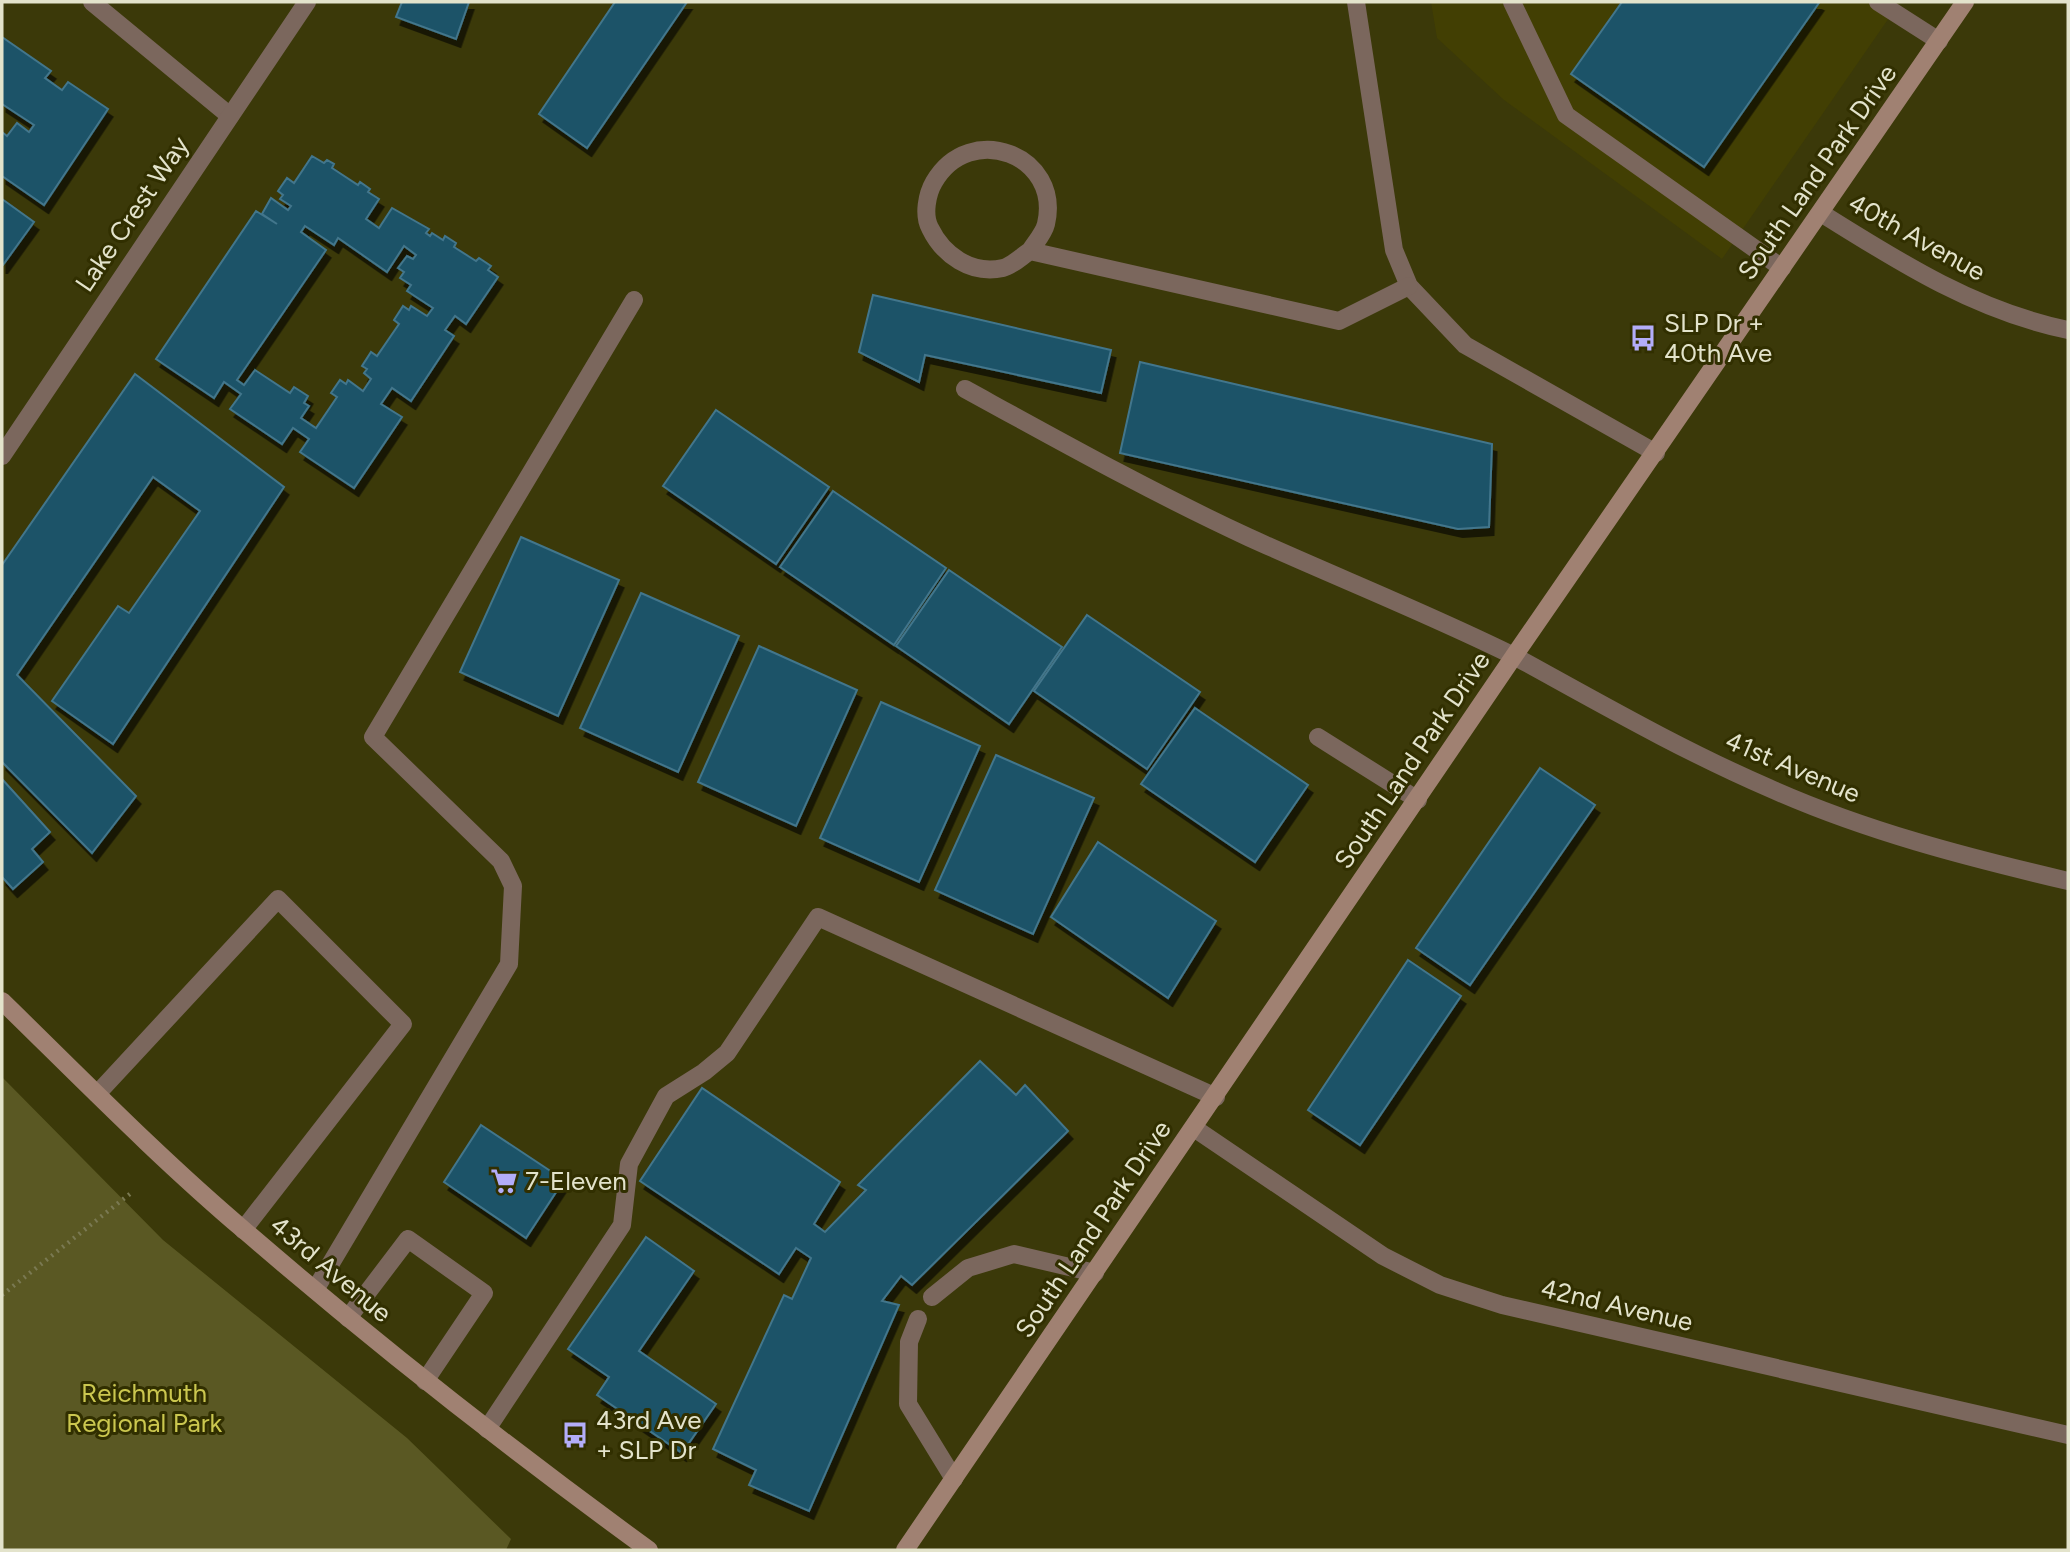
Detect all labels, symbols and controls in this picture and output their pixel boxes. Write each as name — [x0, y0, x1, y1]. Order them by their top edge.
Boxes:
street label: South Land Park Drive — [1731, 58, 1903, 286]
street label: Lake Crest Way — [68, 130, 196, 298]
street label: 40th Avenue — [1843, 186, 1991, 288]
place label: SLP Dr + 40th Ave — [1664, 307, 1772, 369]
bus stop icon: SLP Dr + 40th Ave — [1628, 323, 1658, 353]
street label: South Land Park Drive — [1327, 645, 1497, 875]
street label: 41st Avenue — [1721, 724, 1865, 810]
street label: South Land Park Drive — [1008, 1114, 1178, 1344]
place label: 7-Eleven — [525, 1165, 627, 1197]
supermarket icon: 7-Eleven — [489, 1166, 519, 1196]
street label: 43rd Avenue — [264, 1209, 398, 1329]
street label: 42nd Avenue — [1538, 1272, 1696, 1338]
park label: Reichmuth Regional Park — [66, 1377, 222, 1439]
place label: 43rd Ave + SLP Dr — [596, 1404, 701, 1466]
bus stop icon: 43rd Ave + SLP Dr — [560, 1420, 590, 1450]

